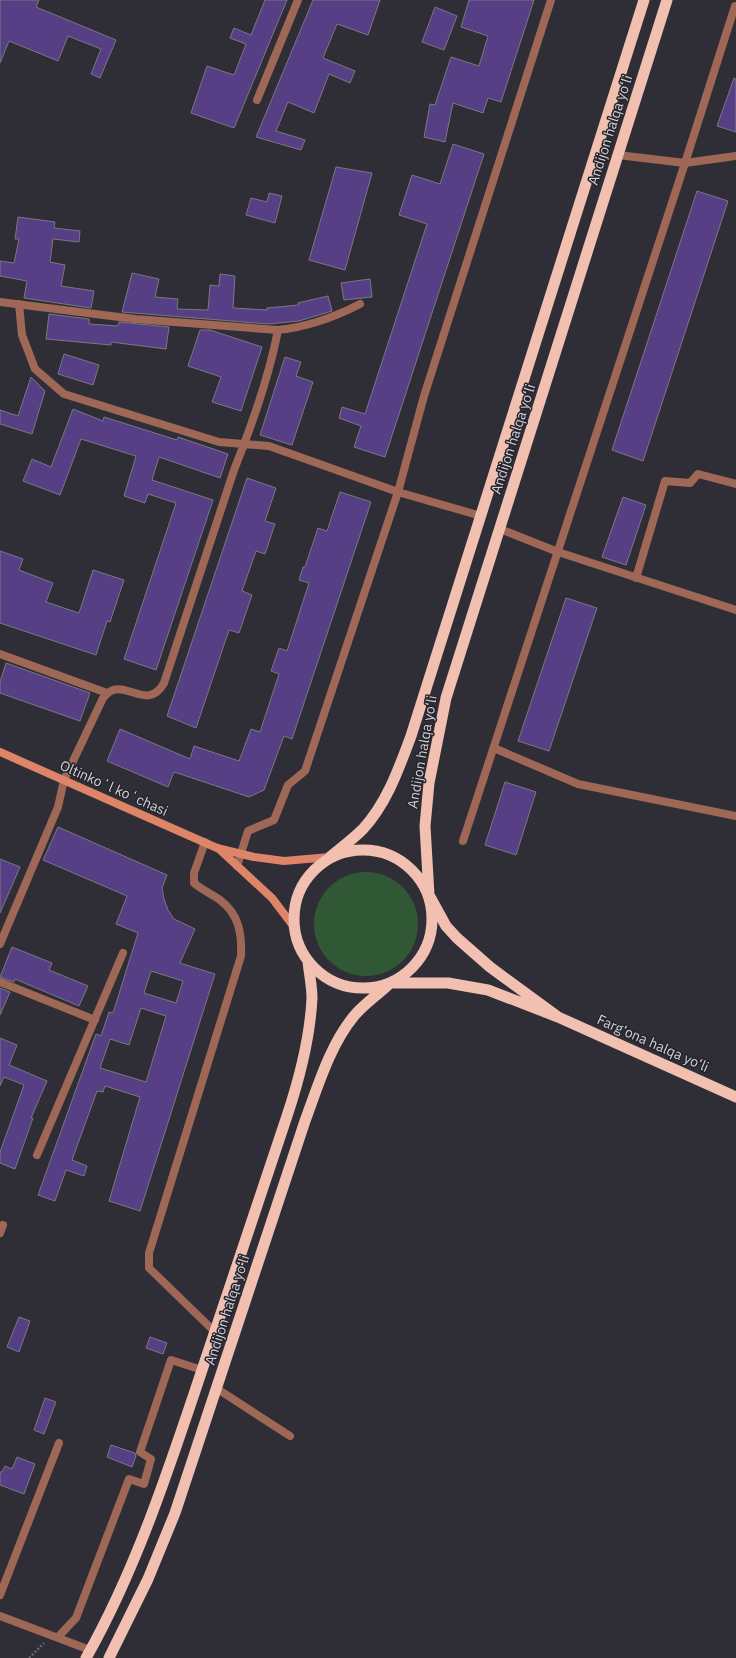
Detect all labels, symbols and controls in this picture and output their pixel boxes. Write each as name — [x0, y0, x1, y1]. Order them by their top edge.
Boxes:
street label: Andijon halqa yo‘li — [584, 73, 636, 187]
street label: Andijon halqa yo‘li — [487, 382, 539, 496]
street label: Andijon halqa yo‘li — [403, 694, 441, 810]
street label: Oltinkoʻl koʻchasi — [57, 756, 171, 820]
street label: Farg‘ona halqa yo‘li — [594, 1010, 712, 1076]
street label: Andijon halqa yo‘li — [201, 1253, 253, 1367]

